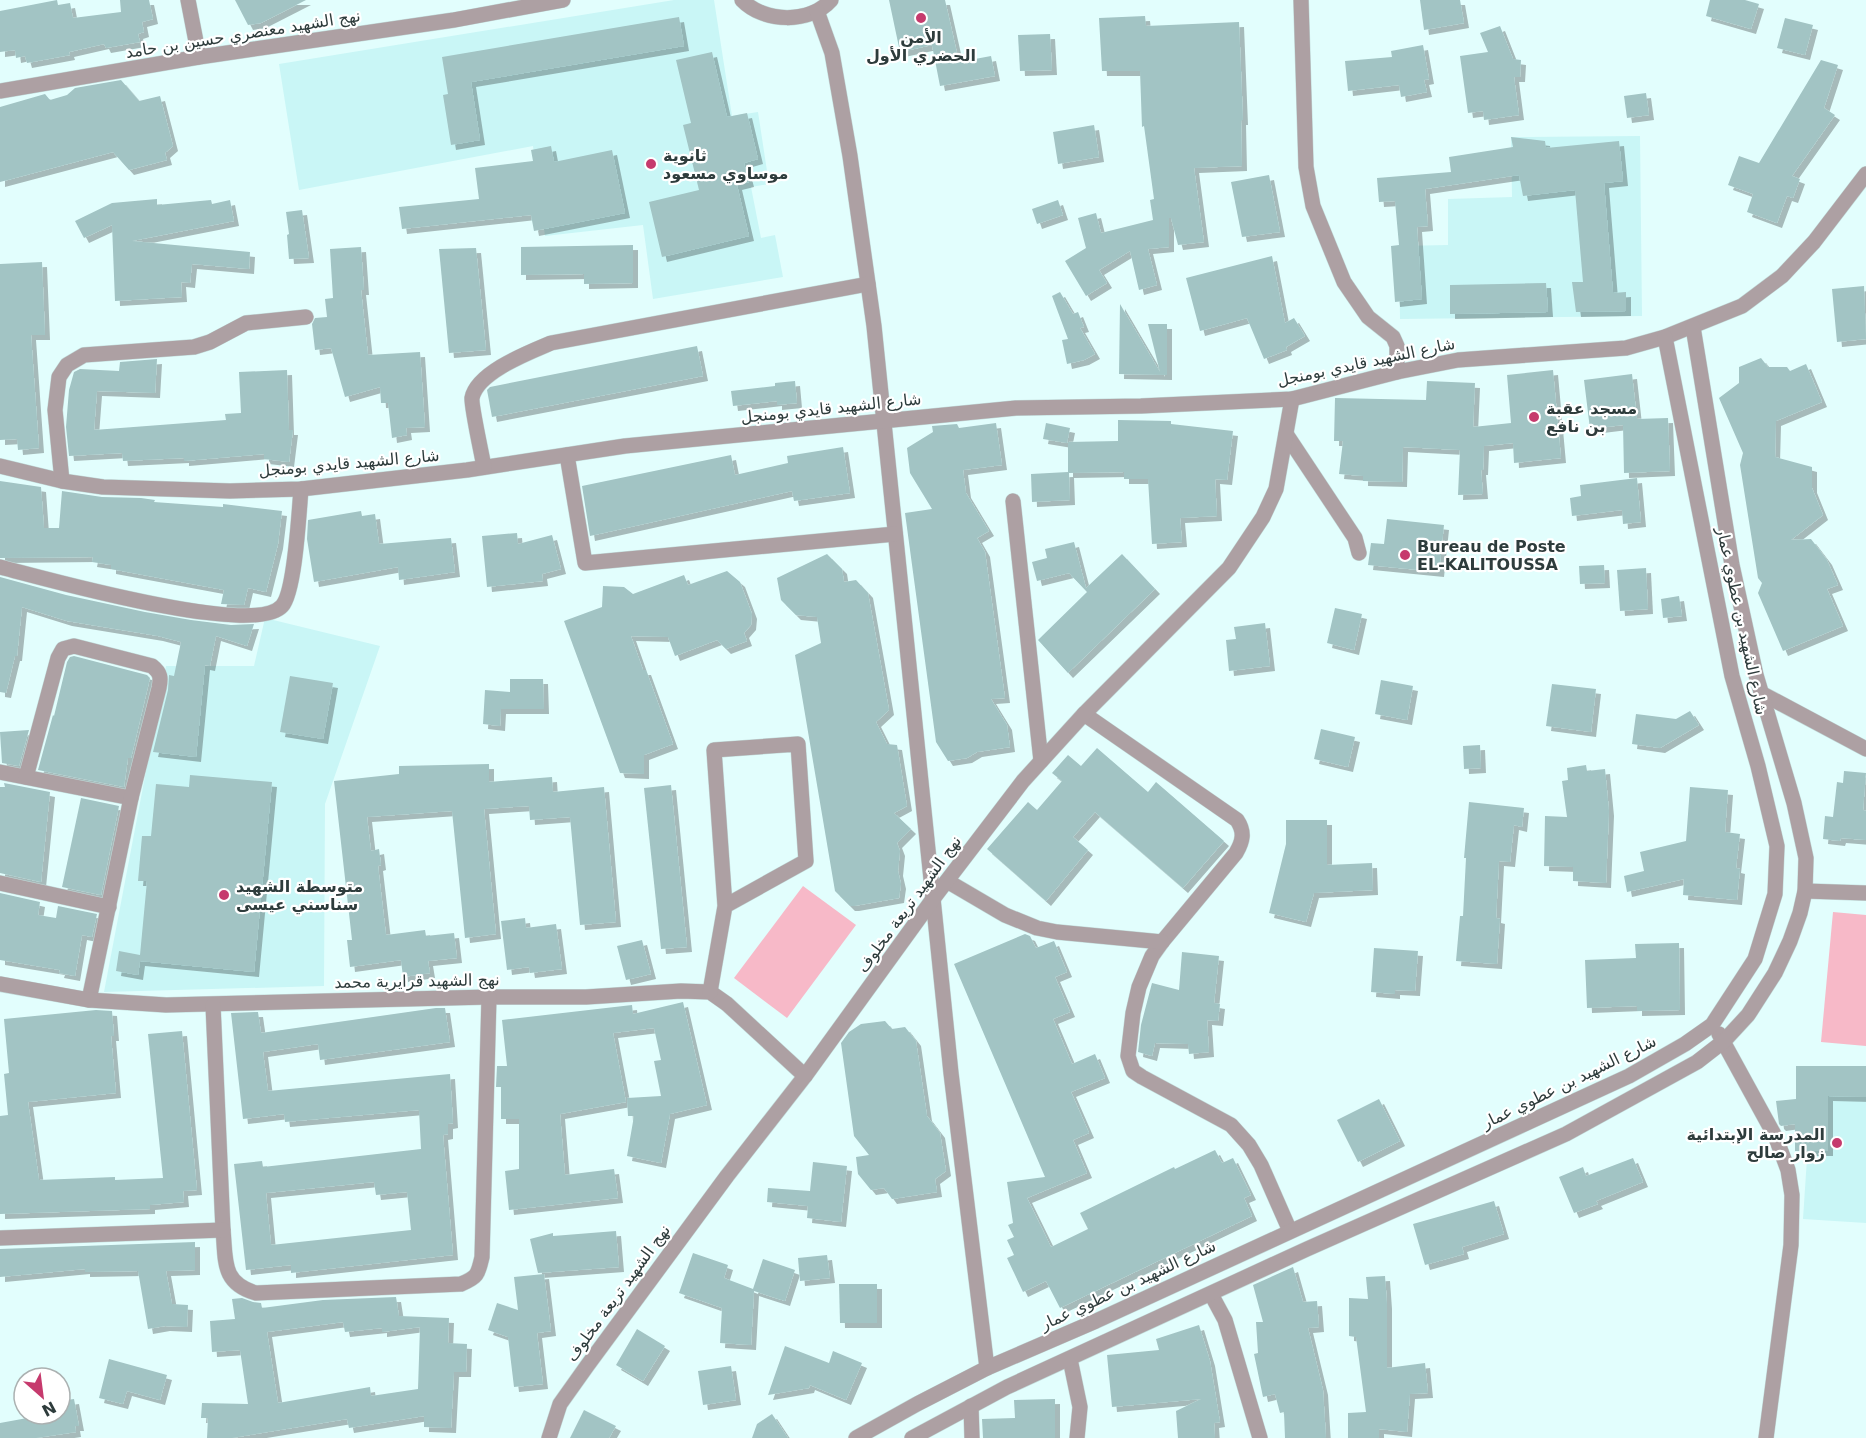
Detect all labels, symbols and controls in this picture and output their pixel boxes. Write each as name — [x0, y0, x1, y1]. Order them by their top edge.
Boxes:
street label: نهج الشهيد معنصري حسين بن حامد — [124, 6, 362, 63]
marker: الأمن الحضري الأول — [914, 11, 928, 25]
place label: الأمن الحضري الأول — [866, 28, 976, 66]
place label: ثانوية موساوي مسعود — [663, 146, 788, 184]
marker: ثانوية موساوي مسعود — [644, 157, 658, 171]
street label: شارع الشهيد قايدي بومنجل — [1275, 334, 1457, 391]
street label: شارع الشهيد قايدي بومنجل — [740, 389, 922, 428]
place label: مسجد عقبة بن نافع — [1546, 399, 1637, 436]
marker: مسجد عقبة بن نافع — [1527, 410, 1541, 424]
street label: شارع الشهيد قايدي بومنجل — [258, 446, 440, 481]
street label: شارع الشهيد بن عطوي عمار — [1712, 524, 1771, 717]
place label: Bureau de Poste EL-KALITOUSSA — [1417, 537, 1566, 574]
marker: Bureau de Poste EL-KALITOUSSA — [1398, 548, 1412, 562]
street label: نهج الشهيد تريعة مخلوف — [853, 832, 966, 977]
place label: متوسطة الشهيد سناسني عيسى — [236, 877, 363, 915]
marker: متوسطة الشهيد سناسني عيسى — [217, 888, 231, 902]
street label: نهج الشهيد قرايرية محمد — [334, 970, 500, 993]
street label: شارع الشهيد بن عطوي عمار — [1478, 1031, 1660, 1134]
place label: المدرسة الإبتدائية زوار صالح — [1686, 1125, 1825, 1162]
marker: المدرسة الإبتدائية زوار صالح — [1830, 1136, 1844, 1150]
street label: نهج الشهيد تريعة مخلوف — [562, 1221, 675, 1366]
street label: شارع الشهيد بن عطوي عمار — [1036, 1236, 1219, 1335]
north arrow — [12, 1366, 72, 1426]
text: N — [38, 1397, 59, 1420]

